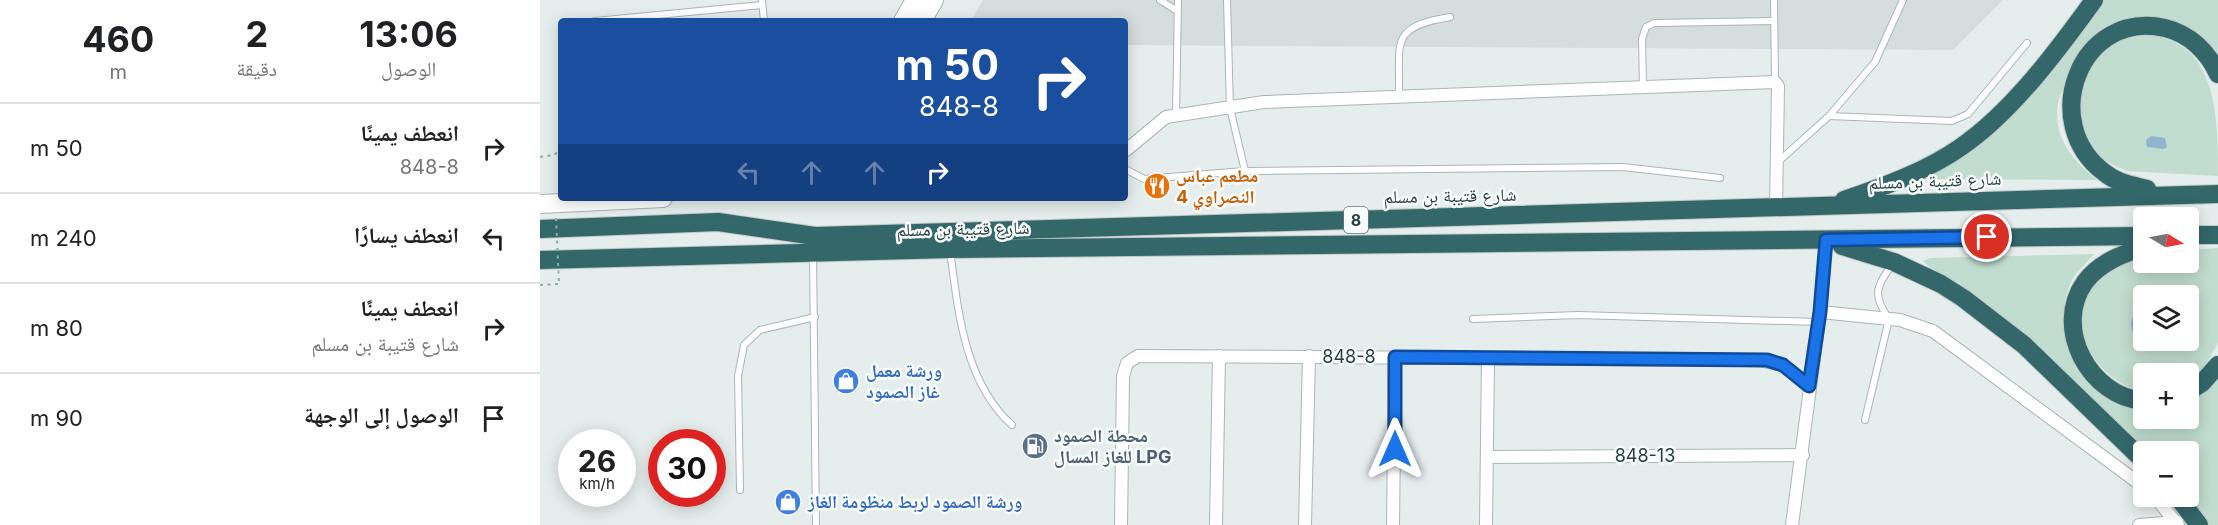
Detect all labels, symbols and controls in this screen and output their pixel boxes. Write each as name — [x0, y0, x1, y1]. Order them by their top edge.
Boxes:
text: 2 — [245, 12, 268, 56]
text: 13:06 — [359, 12, 458, 56]
text: 460 — [82, 17, 154, 61]
text: 50 m — [896, 39, 999, 90]
icon: right — [1020, 42, 1098, 120]
text: دقيقة — [236, 57, 277, 81]
text: الوصول — [381, 57, 436, 81]
text: m — [109, 60, 127, 84]
text: 848-8 — [919, 90, 999, 123]
text: انعطف يمينًا — [360, 120, 459, 146]
icon: right — [477, 132, 510, 165]
text: 50 m — [30, 135, 83, 161]
text: 848-8 — [400, 155, 459, 179]
icon: left — [732, 156, 765, 189]
icon: ahead — [795, 156, 828, 189]
icon: ahead — [858, 156, 891, 189]
icon: right — [921, 156, 954, 189]
place label: مطعم عباس النصراوي 4 — [1176, 165, 1258, 211]
street label: شارع قتيبة بن مسلم — [1868, 168, 2002, 195]
restaurant icon: مطعم عباس النصراوي 4 — [1142, 171, 1172, 201]
street label: شارع قتيبة بن مسلم — [1383, 184, 1517, 209]
road number: 8 — [1344, 207, 1368, 233]
north arrow — [2133, 207, 2199, 273]
map controls — [2133, 207, 2199, 507]
pin — [1961, 211, 2012, 262]
street label: شارع قتيبة بن مسلم — [896, 217, 1030, 242]
icon: arrive — [1970, 220, 2003, 253]
text: انعطف يسارًا — [354, 222, 459, 248]
icon: left — [477, 222, 510, 255]
text: 240 m — [30, 225, 97, 251]
button: layers — [2133, 285, 2199, 351]
text: انعطف يمينًا — [360, 295, 459, 321]
icon: right — [477, 312, 510, 345]
text: 80 m — [30, 315, 83, 341]
text: شارع قتيبة بن مسلم — [311, 332, 459, 356]
street label: 848-8 — [1322, 346, 1376, 367]
place label: ورشة معمل غاز الصمود — [866, 360, 942, 402]
button: + — [2133, 363, 2199, 429]
shop icon: ورشة معمل غاز الصمود — [831, 366, 861, 396]
text: الوصول إلى الوجهة — [304, 402, 459, 428]
icon: arrive — [477, 402, 510, 435]
text: 90 m — [30, 405, 83, 431]
position arrow — [1363, 417, 1427, 481]
place label: محطة الصمود للغاز المسال LPG — [1054, 425, 1171, 468]
speed limit sign: 30 — [648, 429, 726, 507]
fuel station icon: محطة الصمود للغاز المسال LPG — [1020, 431, 1050, 461]
button: − — [2133, 441, 2199, 507]
text: 26 — [578, 443, 616, 479]
street label: 848-13 — [1615, 445, 1675, 466]
text: km/h — [579, 474, 615, 493]
shop icon: ورشة الصمود لربط منظومة الغاز — [773, 487, 803, 517]
place label: ورشة الصمود لربط منظومة الغاز — [807, 491, 1022, 513]

